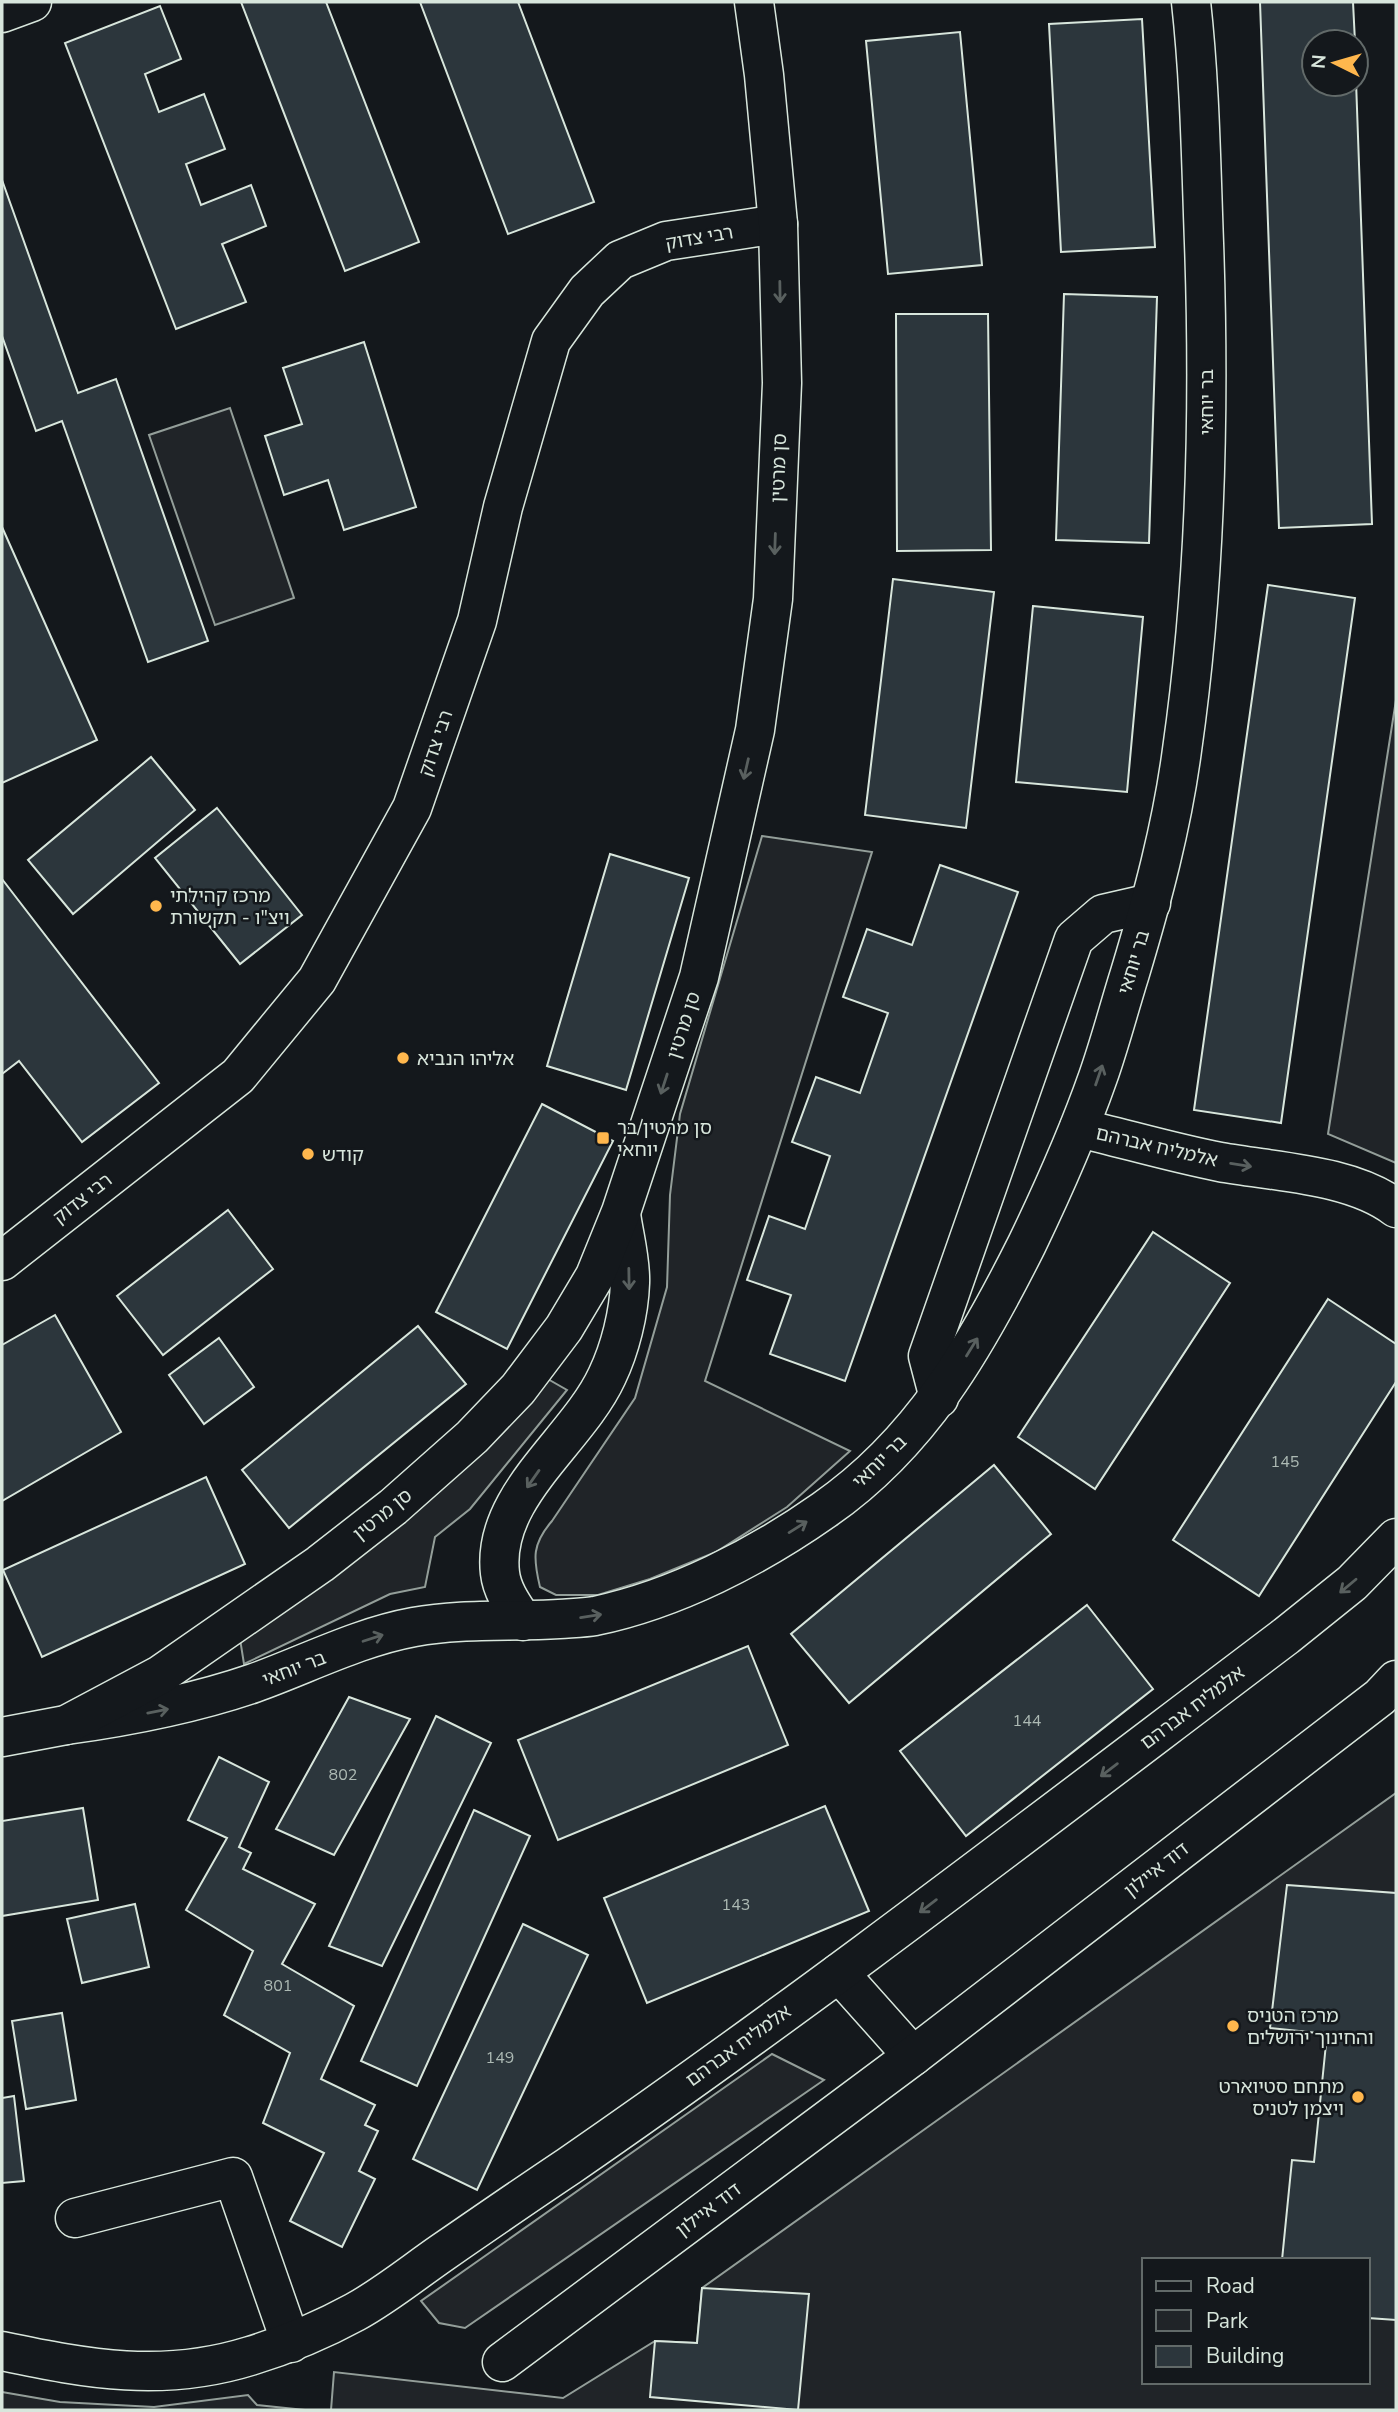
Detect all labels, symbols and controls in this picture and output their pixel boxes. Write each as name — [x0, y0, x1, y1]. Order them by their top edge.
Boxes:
north arrow — [1300, 28, 1370, 98]
text: N — [1305, 53, 1333, 70]
street label: רבי צדוק — [663, 219, 735, 257]
one-way arrow — [773, 280, 787, 303]
street label: בר יוחאי — [1194, 369, 1220, 435]
street label: סן מרטין — [765, 433, 793, 503]
one-way arrow — [768, 532, 781, 555]
street label: רבי צדוק — [412, 707, 459, 780]
one-way arrow — [739, 757, 753, 780]
place label: מרכז קהילתי ויצ"ו - תקשורת — [170, 883, 290, 931]
marker: מרכז קהילתי ויצ"ו - תקשורת — [148, 898, 164, 914]
street label: בר יוחאי — [1112, 927, 1156, 998]
street label: סן מרטין — [661, 988, 707, 1062]
place label: אליהו הנביא — [417, 1046, 514, 1072]
marker: אליהו הנביא — [395, 1050, 411, 1066]
one-way arrow — [1093, 1064, 1106, 1086]
one-way arrow — [656, 1072, 669, 1094]
place label: סן מרטין/בר יוחאי — [617, 1115, 712, 1163]
street label: אלמליח אברהם — [1093, 1120, 1220, 1174]
marker: סן מרטין/בר יוחאי — [595, 1130, 611, 1146]
place label: קודש — [322, 1142, 364, 1168]
marker: קודש — [300, 1146, 316, 1162]
one-way arrow — [1229, 1159, 1252, 1172]
street label: רבי צדוק — [48, 1167, 118, 1230]
one-way arrow — [622, 1267, 635, 1290]
one-way arrow — [965, 1338, 979, 1358]
street label: בר יוחאי — [847, 1429, 913, 1494]
house number: 145 — [1271, 1451, 1299, 1473]
one-way arrow — [526, 1469, 540, 1488]
street label: סן מרטין — [347, 1483, 418, 1547]
one-way arrow — [788, 1519, 808, 1533]
one-way arrow — [1339, 1578, 1357, 1594]
one-way arrow — [579, 1609, 602, 1622]
one-way arrow — [362, 1631, 384, 1643]
street label: בר יוחאי — [259, 1645, 330, 1693]
street label: אלמליח אברהם — [1135, 1660, 1250, 1756]
one-way arrow — [146, 1704, 169, 1717]
house number: 144 — [1013, 1710, 1042, 1732]
one-way arrow — [1101, 1762, 1119, 1777]
house number: 802 — [329, 1764, 357, 1786]
street label: דוד איילון — [1119, 1836, 1195, 1903]
house number: 143 — [722, 1894, 750, 1916]
one-way arrow — [919, 1899, 937, 1914]
house number: 801 — [264, 1975, 292, 1997]
street label: אלמליח אברהם — [681, 1999, 797, 2093]
place label: מרכז הטניס והחינוך ירושלים — [1247, 2003, 1374, 2051]
marker: מרכז הטניס והחינוך ירושלים — [1225, 2018, 1241, 2034]
house number: 149 — [486, 2047, 514, 2069]
place label: מתחם סטיוארט ויצמן לטניס — [1219, 2074, 1344, 2122]
marker: מתחם סטיוארט ויצמן לטניס — [1350, 2089, 1366, 2105]
street label: דוד איילון — [670, 2177, 747, 2243]
legend — [1142, 2258, 1370, 2384]
text: Road — [1206, 2272, 1255, 2300]
text: Park — [1206, 2307, 1248, 2335]
text: Building — [1206, 2342, 1284, 2370]

